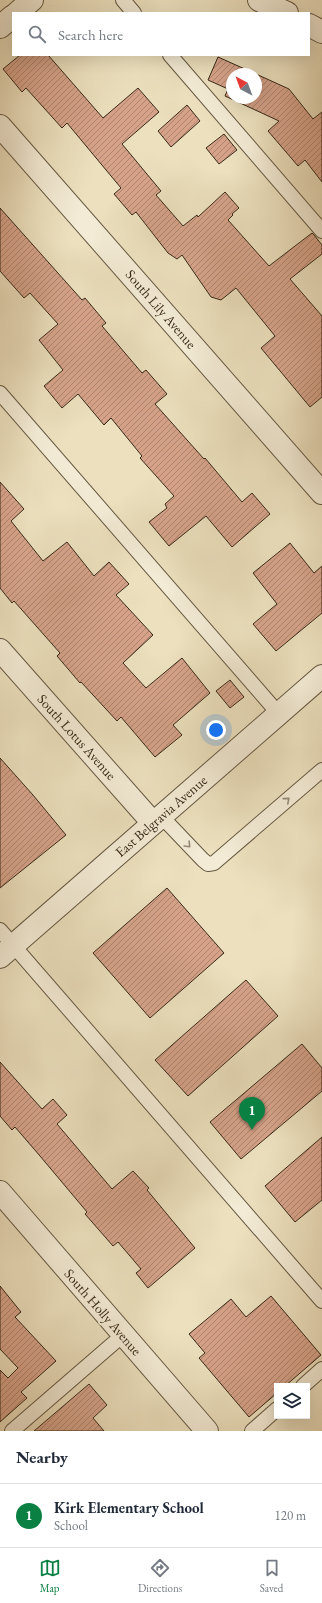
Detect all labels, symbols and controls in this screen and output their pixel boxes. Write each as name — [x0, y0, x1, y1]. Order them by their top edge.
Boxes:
search box — [12, 12, 310, 56]
icon: search — [26, 23, 48, 45]
text: Search here — [58, 25, 123, 44]
north arrow — [226, 68, 262, 104]
street label: South Lily Avenue — [122, 266, 201, 353]
street label: South Lotus Avenue — [34, 690, 121, 784]
your location — [206, 720, 226, 740]
street label: East Belgravia Avenue — [111, 771, 211, 861]
one-way arrow — [282, 798, 289, 805]
one-way arrow — [183, 840, 191, 848]
pin: 1 — [239, 1097, 265, 1130]
street label: South Holly Avenue — [60, 1265, 146, 1359]
map controls — [274, 1383, 310, 1419]
button: layers — [274, 1383, 310, 1419]
text: Nearby — [16, 1446, 68, 1468]
text: Kirk Elementary School — [54, 1498, 204, 1517]
text: 1 — [26, 1507, 32, 1524]
text: 120 m — [275, 1507, 306, 1524]
text: School — [54, 1517, 88, 1534]
tab: Map — [39, 1557, 61, 1595]
tab: Directions — [138, 1557, 182, 1595]
tab: Saved — [260, 1557, 283, 1595]

